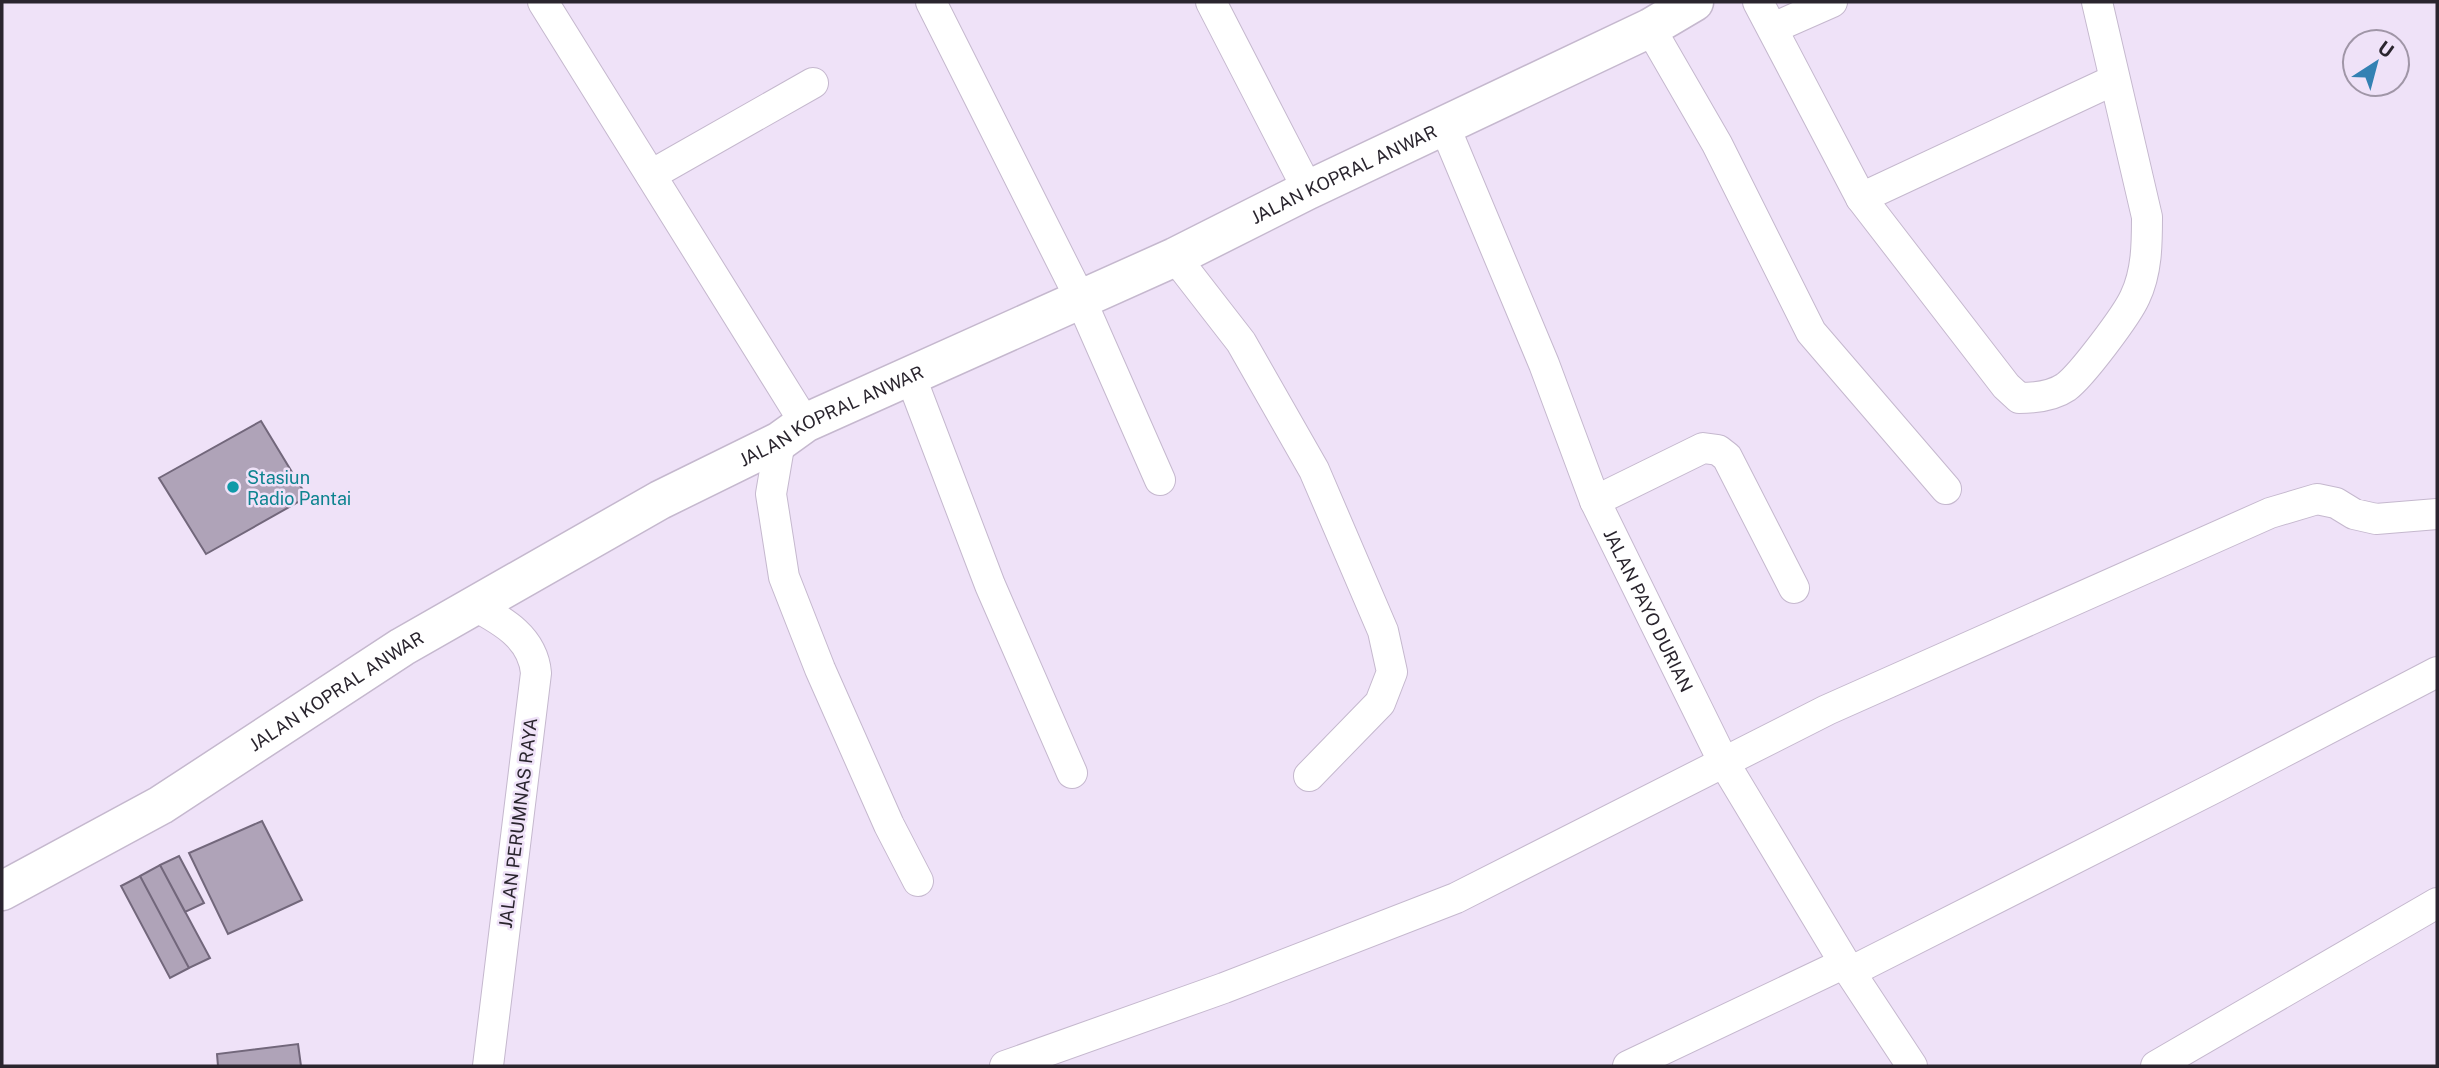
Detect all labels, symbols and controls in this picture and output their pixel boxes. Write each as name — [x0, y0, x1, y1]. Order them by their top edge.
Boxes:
north arrow — [2341, 28, 2411, 98]
text: U — [2374, 36, 2398, 62]
street label: JALAN KOPRAL ANWAR — [1247, 120, 1440, 228]
street label: JALAN KOPRAL ANWAR — [735, 361, 927, 470]
place label: Stasiun Radio Pantai — [247, 467, 351, 509]
marker: Stasiun Radio Pantai — [225, 479, 241, 495]
street label: JALAN PAYO DURIAN — [1600, 525, 1698, 695]
street label: JALAN KOPRAL ANWAR — [245, 627, 427, 755]
street label: JALAN PERUMNAS RAYA — [495, 716, 541, 930]

